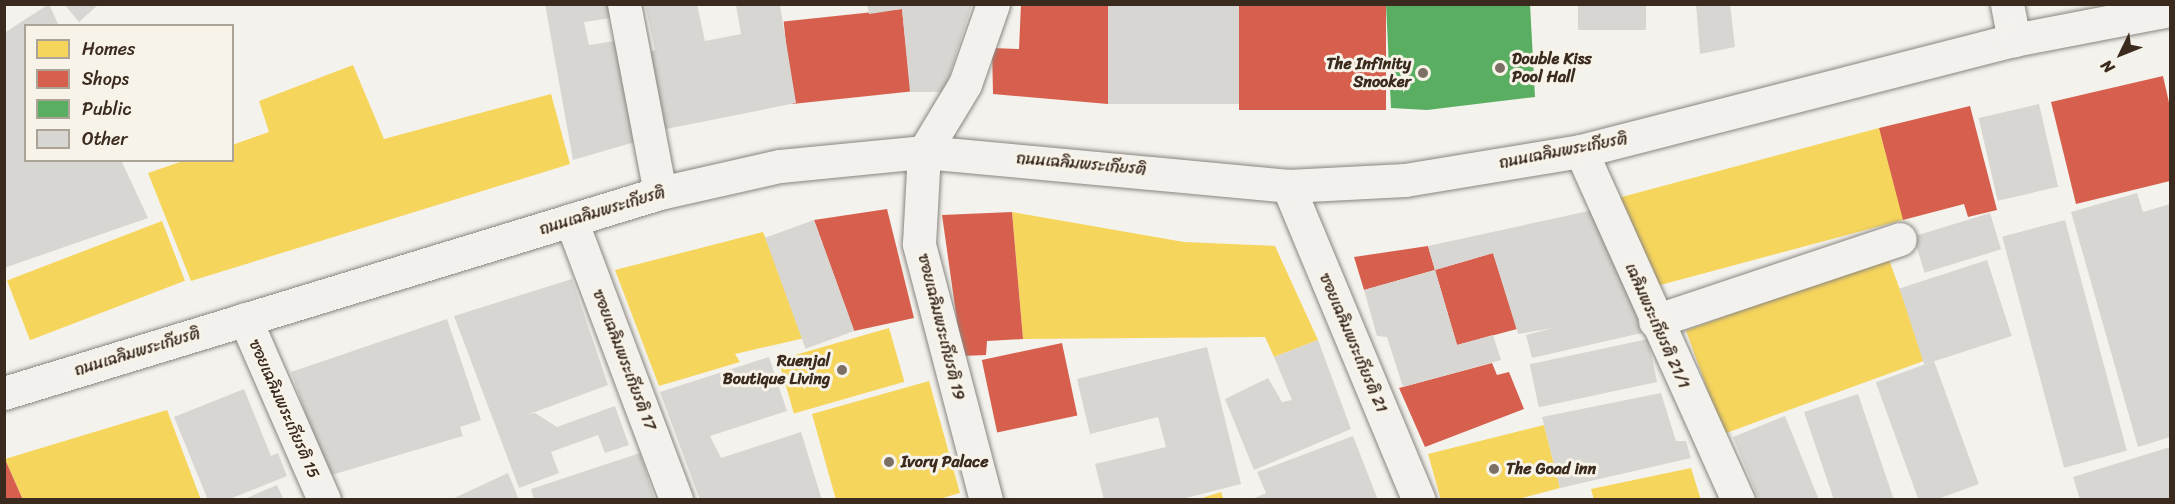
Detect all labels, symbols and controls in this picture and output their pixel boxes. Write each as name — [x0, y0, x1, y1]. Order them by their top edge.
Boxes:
legend — [24, 24, 234, 162]
north arrow — [2091, 24, 2151, 84]
text: Homes — [82, 33, 135, 65]
place label: Double Kiss Pool Hall — [1512, 49, 1592, 87]
text: N — [2093, 53, 2122, 81]
place label: The Infinity Snooker — [1327, 54, 1411, 92]
marker: Double Kiss Pool Hall — [1493, 61, 1507, 75]
text: Shops — [82, 63, 129, 95]
marker: The Infinity Snooker — [1416, 66, 1430, 80]
text: Public — [82, 93, 132, 125]
text: Other — [82, 123, 128, 155]
street label: ถนนเฉลิมพระเกียรติ — [1497, 129, 1629, 173]
street label: ถนนเฉลิมพระเกียรติ — [1015, 149, 1147, 179]
street label: ถนนเฉลิมพระเกียรติ — [537, 183, 667, 239]
street label: ซอยเฉลิมพระเกียรติ 19 — [914, 252, 968, 402]
street label: เฉลิมพระเกียรติ 21/1 — [1621, 260, 1693, 392]
street label: ซอยเฉลิมพระเกียรติ 21 — [1315, 270, 1391, 416]
street label: ซอยเฉลิมพระเกียรติ 17 — [588, 287, 660, 433]
street label: ถนนเฉลิมพระเกียรติ — [72, 324, 202, 380]
street label: ซอยเฉลิมพระเกียรติ 15 — [245, 337, 323, 481]
place label: Ruenjal Boutique Living — [723, 351, 830, 389]
marker: Ruenjal Boutique Living — [835, 363, 849, 377]
place label: Ivory Palace — [901, 452, 988, 472]
marker: Ivory Palace — [882, 455, 896, 469]
place label: The Goad inn — [1506, 459, 1596, 479]
marker: The Goad inn — [1487, 462, 1501, 476]

